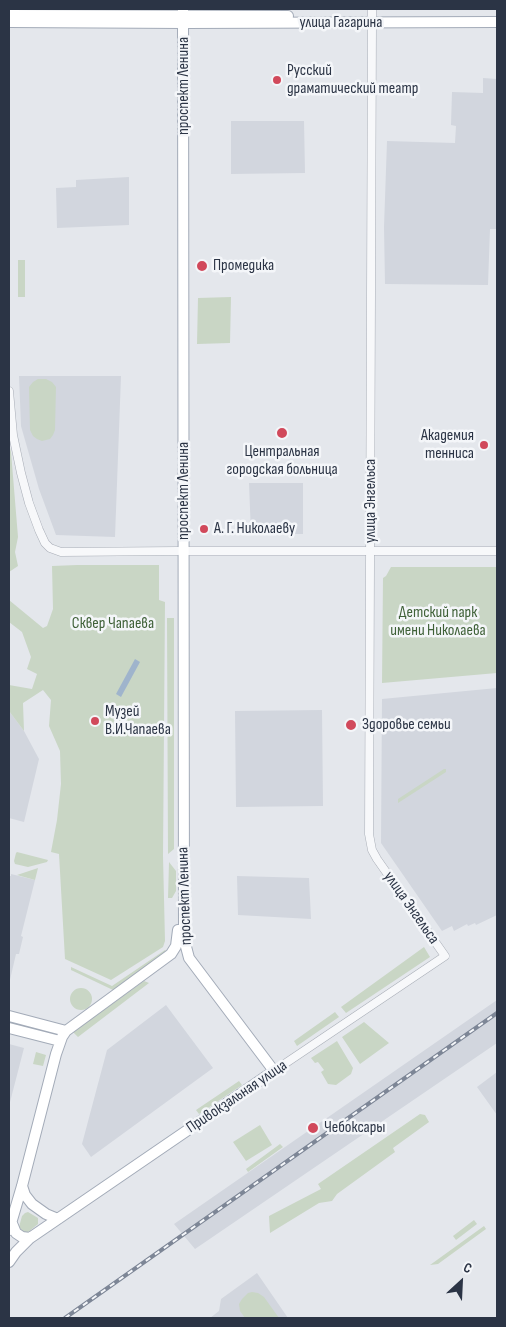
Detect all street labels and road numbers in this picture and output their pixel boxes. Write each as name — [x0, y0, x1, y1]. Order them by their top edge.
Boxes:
street label: улица Гагарина — [300, 13, 382, 33]
street label: проспект Ленина — [174, 37, 194, 135]
street label: проспект Ленина — [174, 442, 194, 540]
street label: улица Энгельса — [361, 459, 381, 543]
street label: проспект Ленина — [174, 847, 196, 945]
street label: улица Энгельса — [379, 868, 443, 948]
street label: Привокзальная улица — [183, 1056, 291, 1138]

